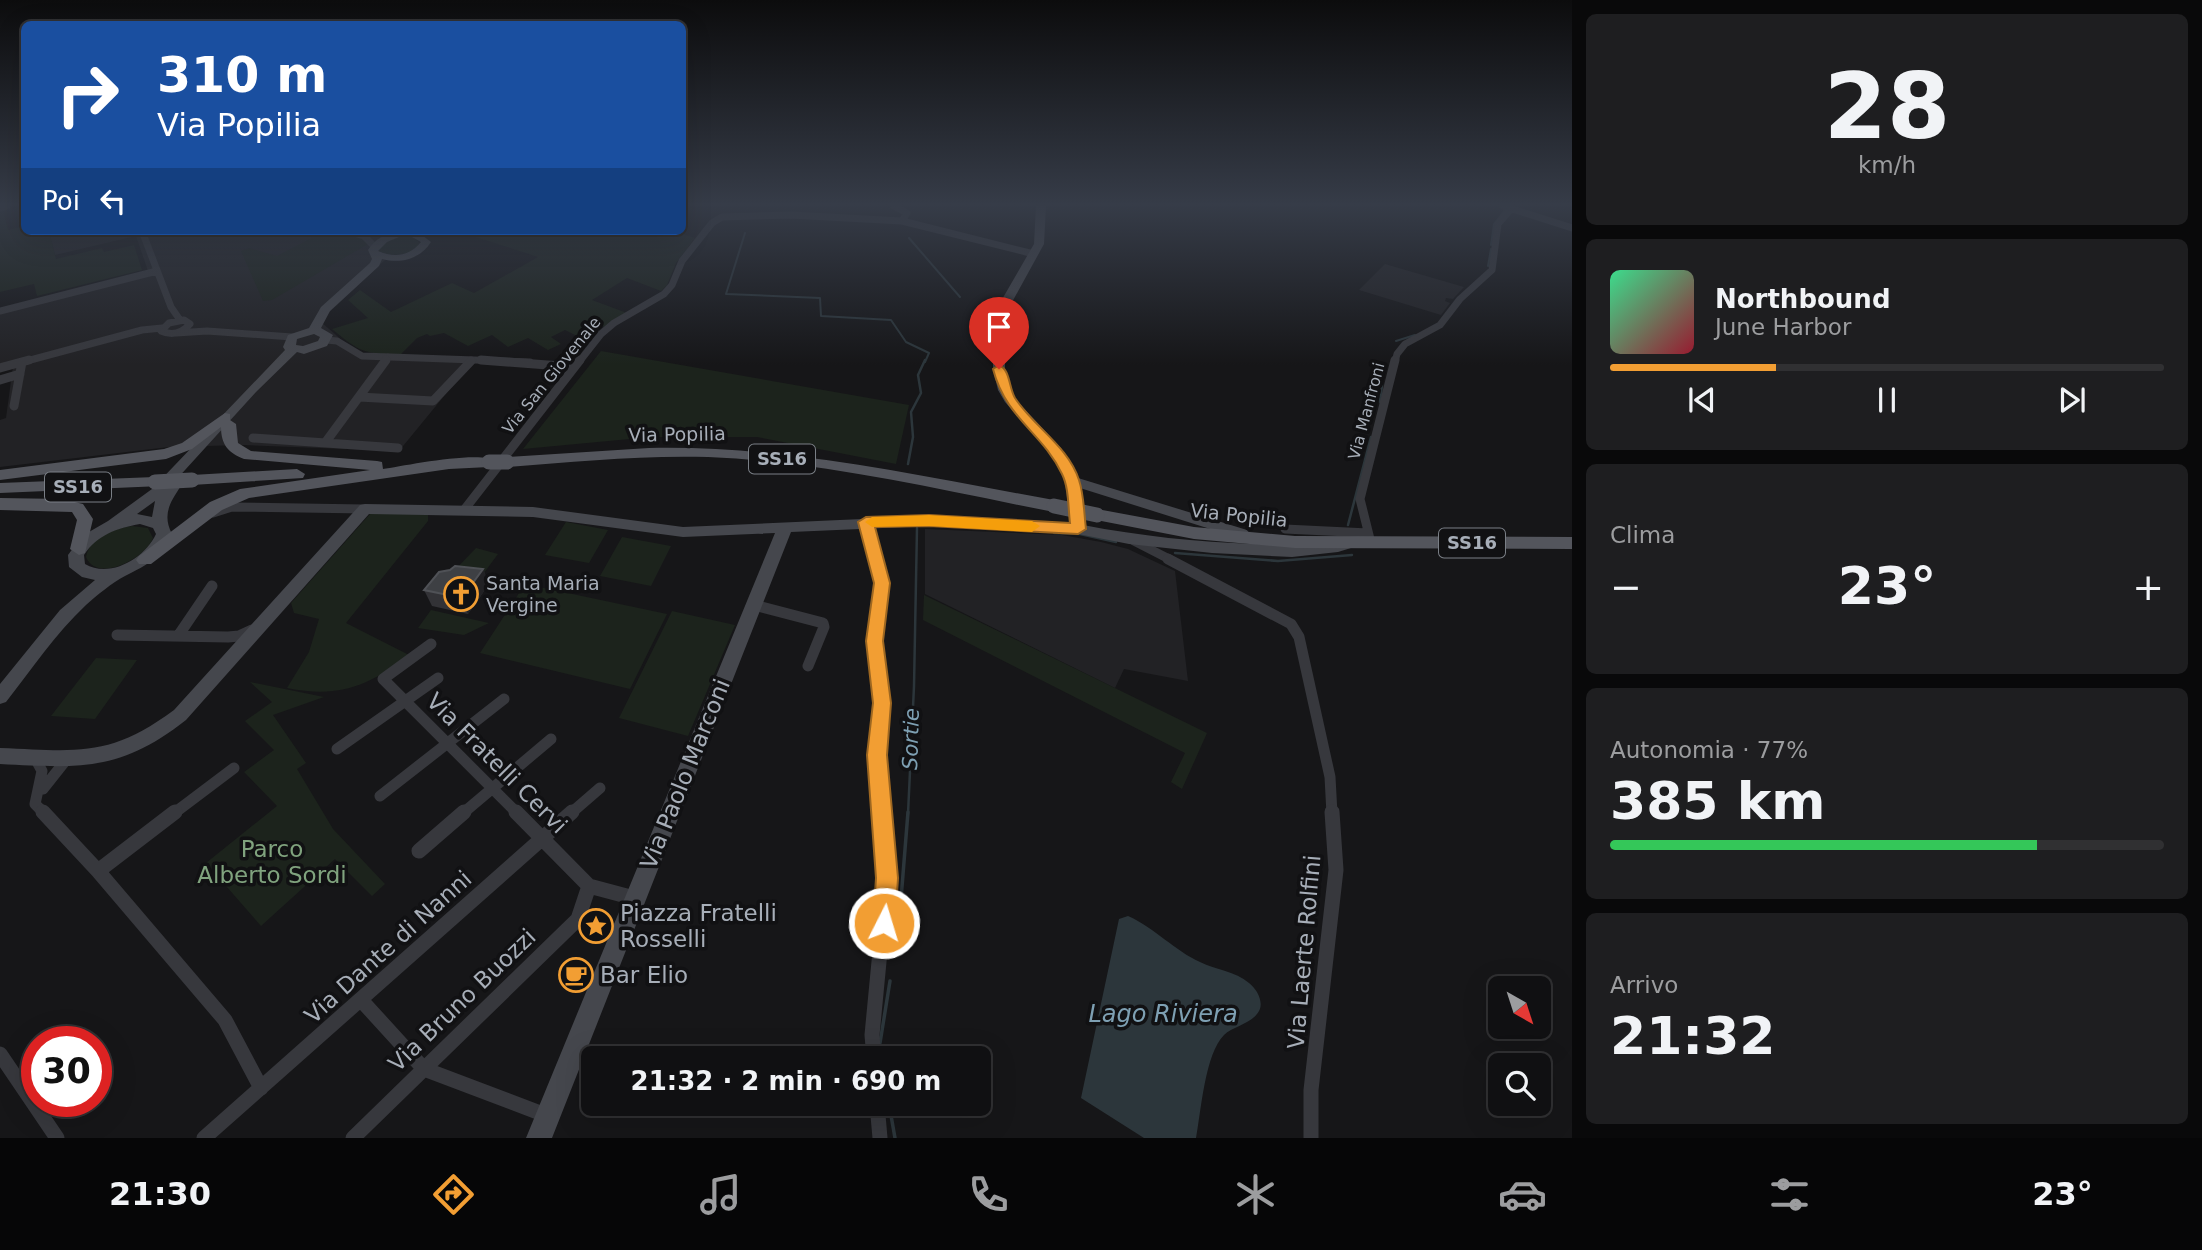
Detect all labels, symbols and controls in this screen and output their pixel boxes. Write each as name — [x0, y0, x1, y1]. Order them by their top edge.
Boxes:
text: 310 m — [157, 47, 327, 104]
icon: right — [42, 49, 133, 140]
text: 28 — [1824, 54, 1950, 159]
text: Via Popilia — [157, 106, 321, 144]
text: km/h — [1858, 152, 1916, 178]
icon: left — [94, 182, 132, 220]
text: Poi — [42, 186, 80, 216]
text: Northbound — [1715, 284, 1891, 314]
pin — [969, 297, 1029, 369]
icon: arrive — [980, 308, 1018, 346]
street label: Via San Giovenale — [498, 313, 604, 438]
text: June Harbor — [1715, 314, 1851, 340]
street label: Via Manfroni — [1344, 360, 1389, 462]
icon: previous — [1683, 381, 1721, 419]
icon: pause — [1868, 381, 1906, 419]
icon: next — [2053, 381, 2091, 419]
street label: Via Popilia — [628, 422, 726, 446]
road number: SS16 — [749, 444, 815, 474]
road number: SS16 — [45, 472, 111, 502]
street label: Via Popilia — [1189, 499, 1289, 531]
text: Clima — [1610, 522, 1675, 548]
road number: SS16 — [1439, 528, 1505, 558]
text: 23° — [1838, 556, 1936, 616]
text: − — [1610, 565, 1642, 609]
text: + — [2132, 565, 2164, 609]
place label: Santa Maria Vergine — [486, 572, 600, 616]
church icon: Santa Maria Vergine — [442, 575, 480, 613]
street label: Via Paolo Marconi — [635, 675, 735, 873]
street label: Via Fratelli Cervi — [422, 688, 572, 838]
water label: Sortie — [898, 708, 924, 770]
text: Autonomia · 77% — [1610, 737, 1808, 763]
text: 385 km — [1610, 771, 1825, 831]
park label: Parco Alberto Sordi — [197, 836, 347, 888]
street label: Via Laerte Rolfini — [1283, 854, 1325, 1050]
street label: Via Dante di Nanni — [299, 865, 477, 1029]
position arrow — [847, 886, 921, 960]
place label: Piazza Fratelli Rosselli — [620, 900, 777, 952]
place icon: Piazza Fratelli Rosselli — [577, 907, 615, 945]
street label: Via Bruno Buozzi — [383, 923, 541, 1077]
cafe icon: Bar Elio — [557, 956, 595, 994]
place label: Bar Elio — [600, 962, 688, 988]
text: Arrivo — [1610, 972, 1678, 998]
north arrow — [1488, 976, 1550, 1040]
map controls — [1488, 976, 1551, 1116]
water label: Lago Riviera — [1088, 1000, 1238, 1028]
text: 21:32 — [1610, 1006, 1776, 1066]
speed limit sign: 30 — [21, 1026, 112, 1117]
button: search — [1488, 1053, 1551, 1116]
text: 21:32 · 2 min · 690 m — [631, 1066, 941, 1096]
icon: directions — [429, 1170, 478, 1219]
icon: music — [696, 1170, 745, 1219]
icon: phone — [964, 1170, 1013, 1219]
icon: climate — [1231, 1170, 1280, 1219]
icon: car — [1498, 1170, 1547, 1219]
icon: filters — [1765, 1170, 1814, 1219]
text: 21:30 — [109, 1175, 211, 1213]
text: 23° — [2032, 1175, 2093, 1213]

